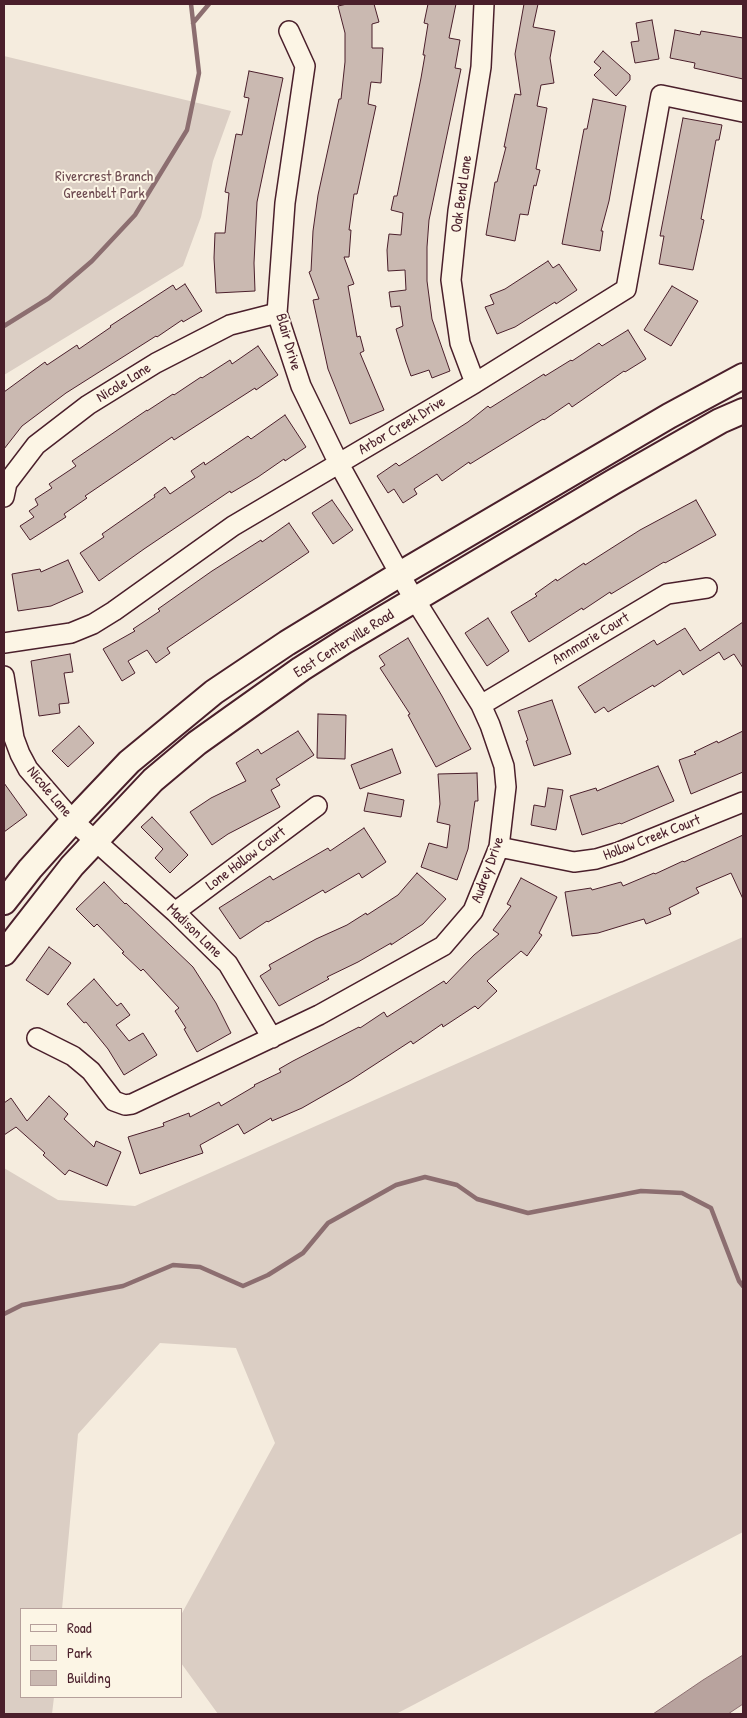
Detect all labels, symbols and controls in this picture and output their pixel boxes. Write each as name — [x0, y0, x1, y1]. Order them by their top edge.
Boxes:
street label: Oak Bend Lane — [448, 154, 476, 234]
park label: Rivercrest Branch Greenbelt Park — [55, 168, 153, 203]
street label: Blair Drive — [271, 312, 305, 372]
street label: Nicole Lane — [93, 359, 155, 407]
street label: Arbor Creek Drive — [355, 393, 449, 459]
street label: East Centerville Road — [291, 606, 397, 682]
street label: Annmarie Court — [549, 609, 633, 669]
street label: Nicole Lane — [23, 763, 75, 821]
street label: Hollow Creek Court — [601, 811, 703, 865]
street label: Lone Hollow Court — [203, 823, 289, 895]
street label: Audrey Drive — [468, 835, 508, 905]
street label: Madison Lane — [162, 900, 226, 962]
legend — [20, 1608, 182, 1698]
text: Road — [67, 1617, 92, 1638]
text: Park — [67, 1642, 92, 1663]
text: Building — [67, 1667, 111, 1688]

